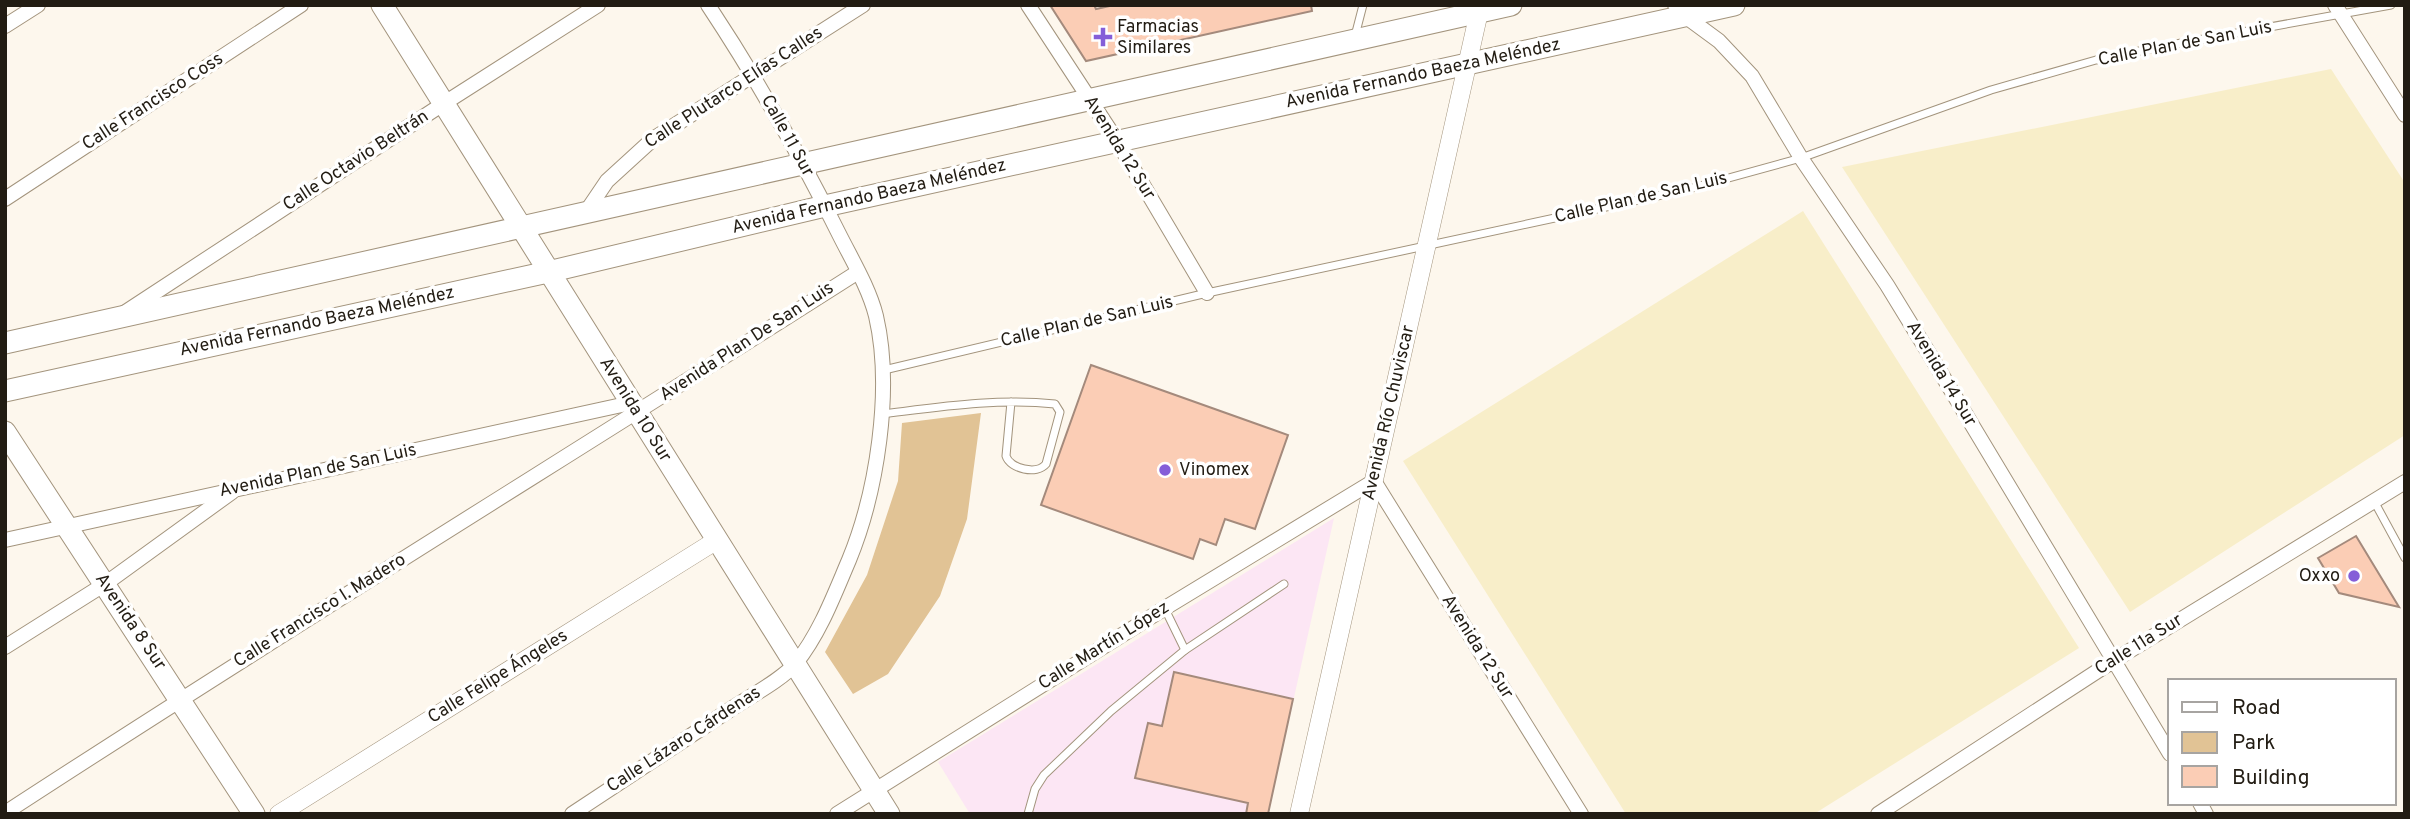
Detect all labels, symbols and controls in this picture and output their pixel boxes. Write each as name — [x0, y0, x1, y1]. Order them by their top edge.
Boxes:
place label: Farmacias Similares — [1117, 16, 1199, 60]
street label: Calle Plan de San Luis — [2096, 16, 2274, 72]
street label: Calle Plutarco Elías Calles — [641, 22, 827, 154]
marker: Farmacias Similares — [1095, 29, 1111, 45]
street label: Avenida Fernando Baeza Meléndez — [1283, 34, 1563, 114]
street label: Calle Francisco Coss — [78, 48, 228, 156]
street label: Calle 11 Sur — [755, 91, 819, 181]
street label: Avenida 12 Sur — [1078, 92, 1160, 204]
street label: Calle Octavio Beltrán — [279, 105, 433, 217]
street label: Avenida Fernando Baeza Meléndez — [730, 154, 1008, 240]
street label: Calle Plan de San Luis — [1552, 167, 1730, 229]
street label: Avenida Plan De San Luis — [656, 277, 838, 407]
street label: Avenida Fernando Baeza Meléndez — [177, 282, 457, 362]
street label: Calle Plan de San Luis — [998, 291, 1176, 353]
street label: Avenida 14 Sur — [1901, 317, 1981, 431]
street label: Avenida Río Chuviscar — [1358, 323, 1420, 503]
street label: Avenida 10 Sur — [594, 353, 676, 467]
street label: Avenida Plan de San Luis — [217, 439, 419, 503]
place label: Vinomex — [1179, 459, 1250, 482]
marker: Vinomex — [1157, 462, 1173, 478]
street label: Calle Francisco I. Madero — [230, 549, 410, 673]
place label: Oxxo — [2299, 565, 2340, 588]
marker: Oxxo — [2346, 568, 2362, 584]
street label: Avenida 8 Sur — [89, 569, 171, 675]
street label: Avenida 12 Sur — [1436, 591, 1518, 703]
street label: Calle Martín López — [1034, 596, 1174, 696]
street label: Calle 11a Sur — [2091, 609, 2187, 681]
street label: Calle Felipe Ángeles — [423, 623, 572, 729]
legend — [2168, 679, 2396, 805]
street label: Calle Lázaro Cárdenas — [603, 682, 765, 798]
text: Road — [2232, 695, 2281, 722]
text: Park — [2232, 730, 2275, 757]
text: Building — [2232, 765, 2310, 792]

